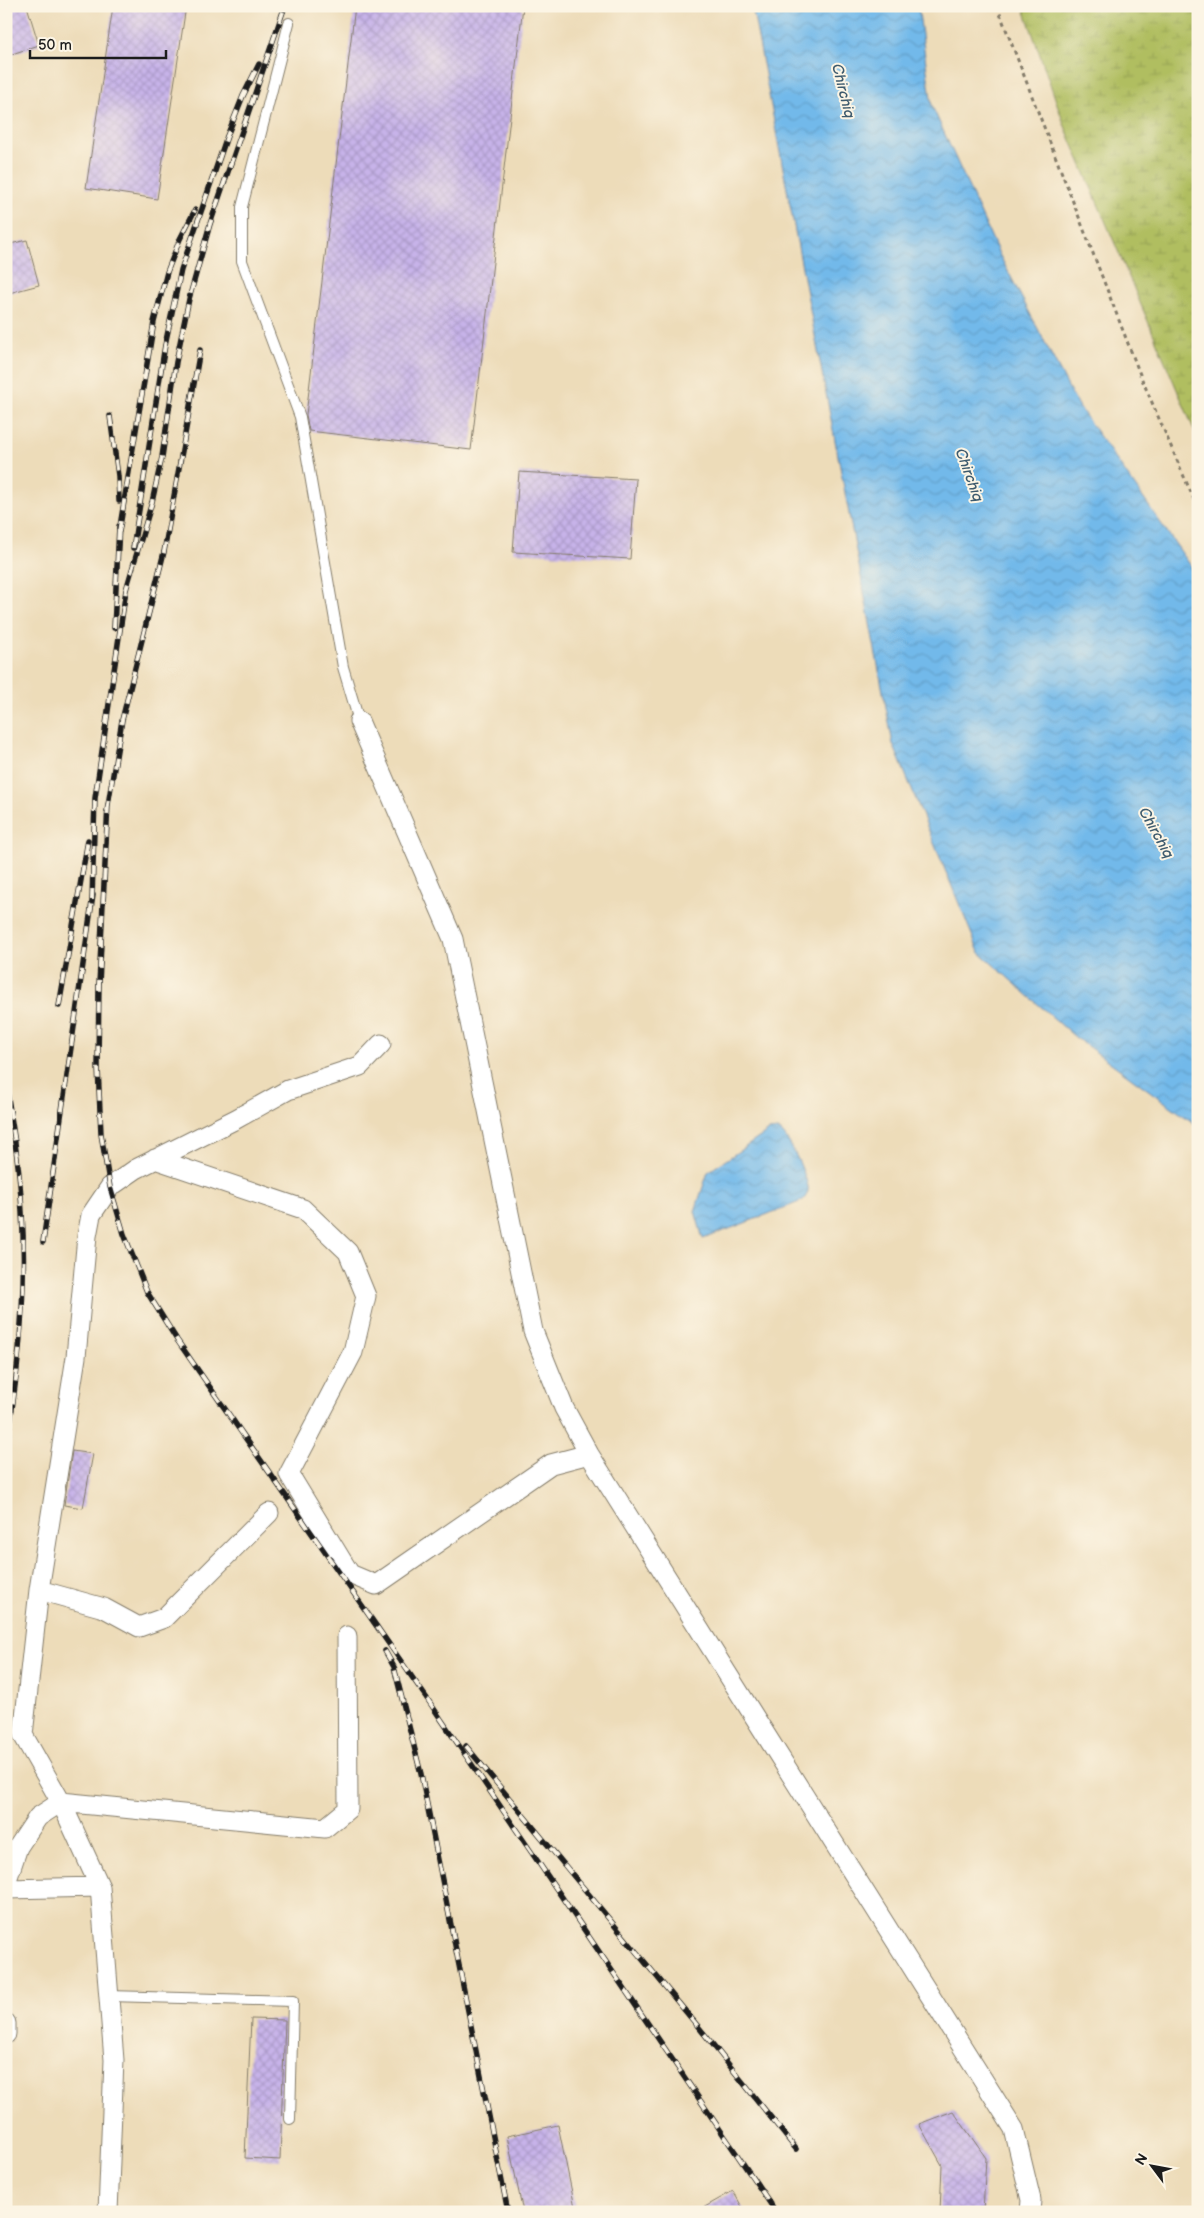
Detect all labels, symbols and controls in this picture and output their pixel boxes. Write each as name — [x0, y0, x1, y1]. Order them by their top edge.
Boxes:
scale bar — [30, 28, 166, 60]
text: 50 m — [38, 36, 72, 55]
water label: Chirchiq — [827, 62, 859, 121]
water label: Chirchiq — [951, 446, 988, 505]
water label: Chirchiq — [1134, 804, 1178, 862]
north arrow — [1126, 2140, 1176, 2190]
text: N — [1131, 2150, 1151, 2168]

